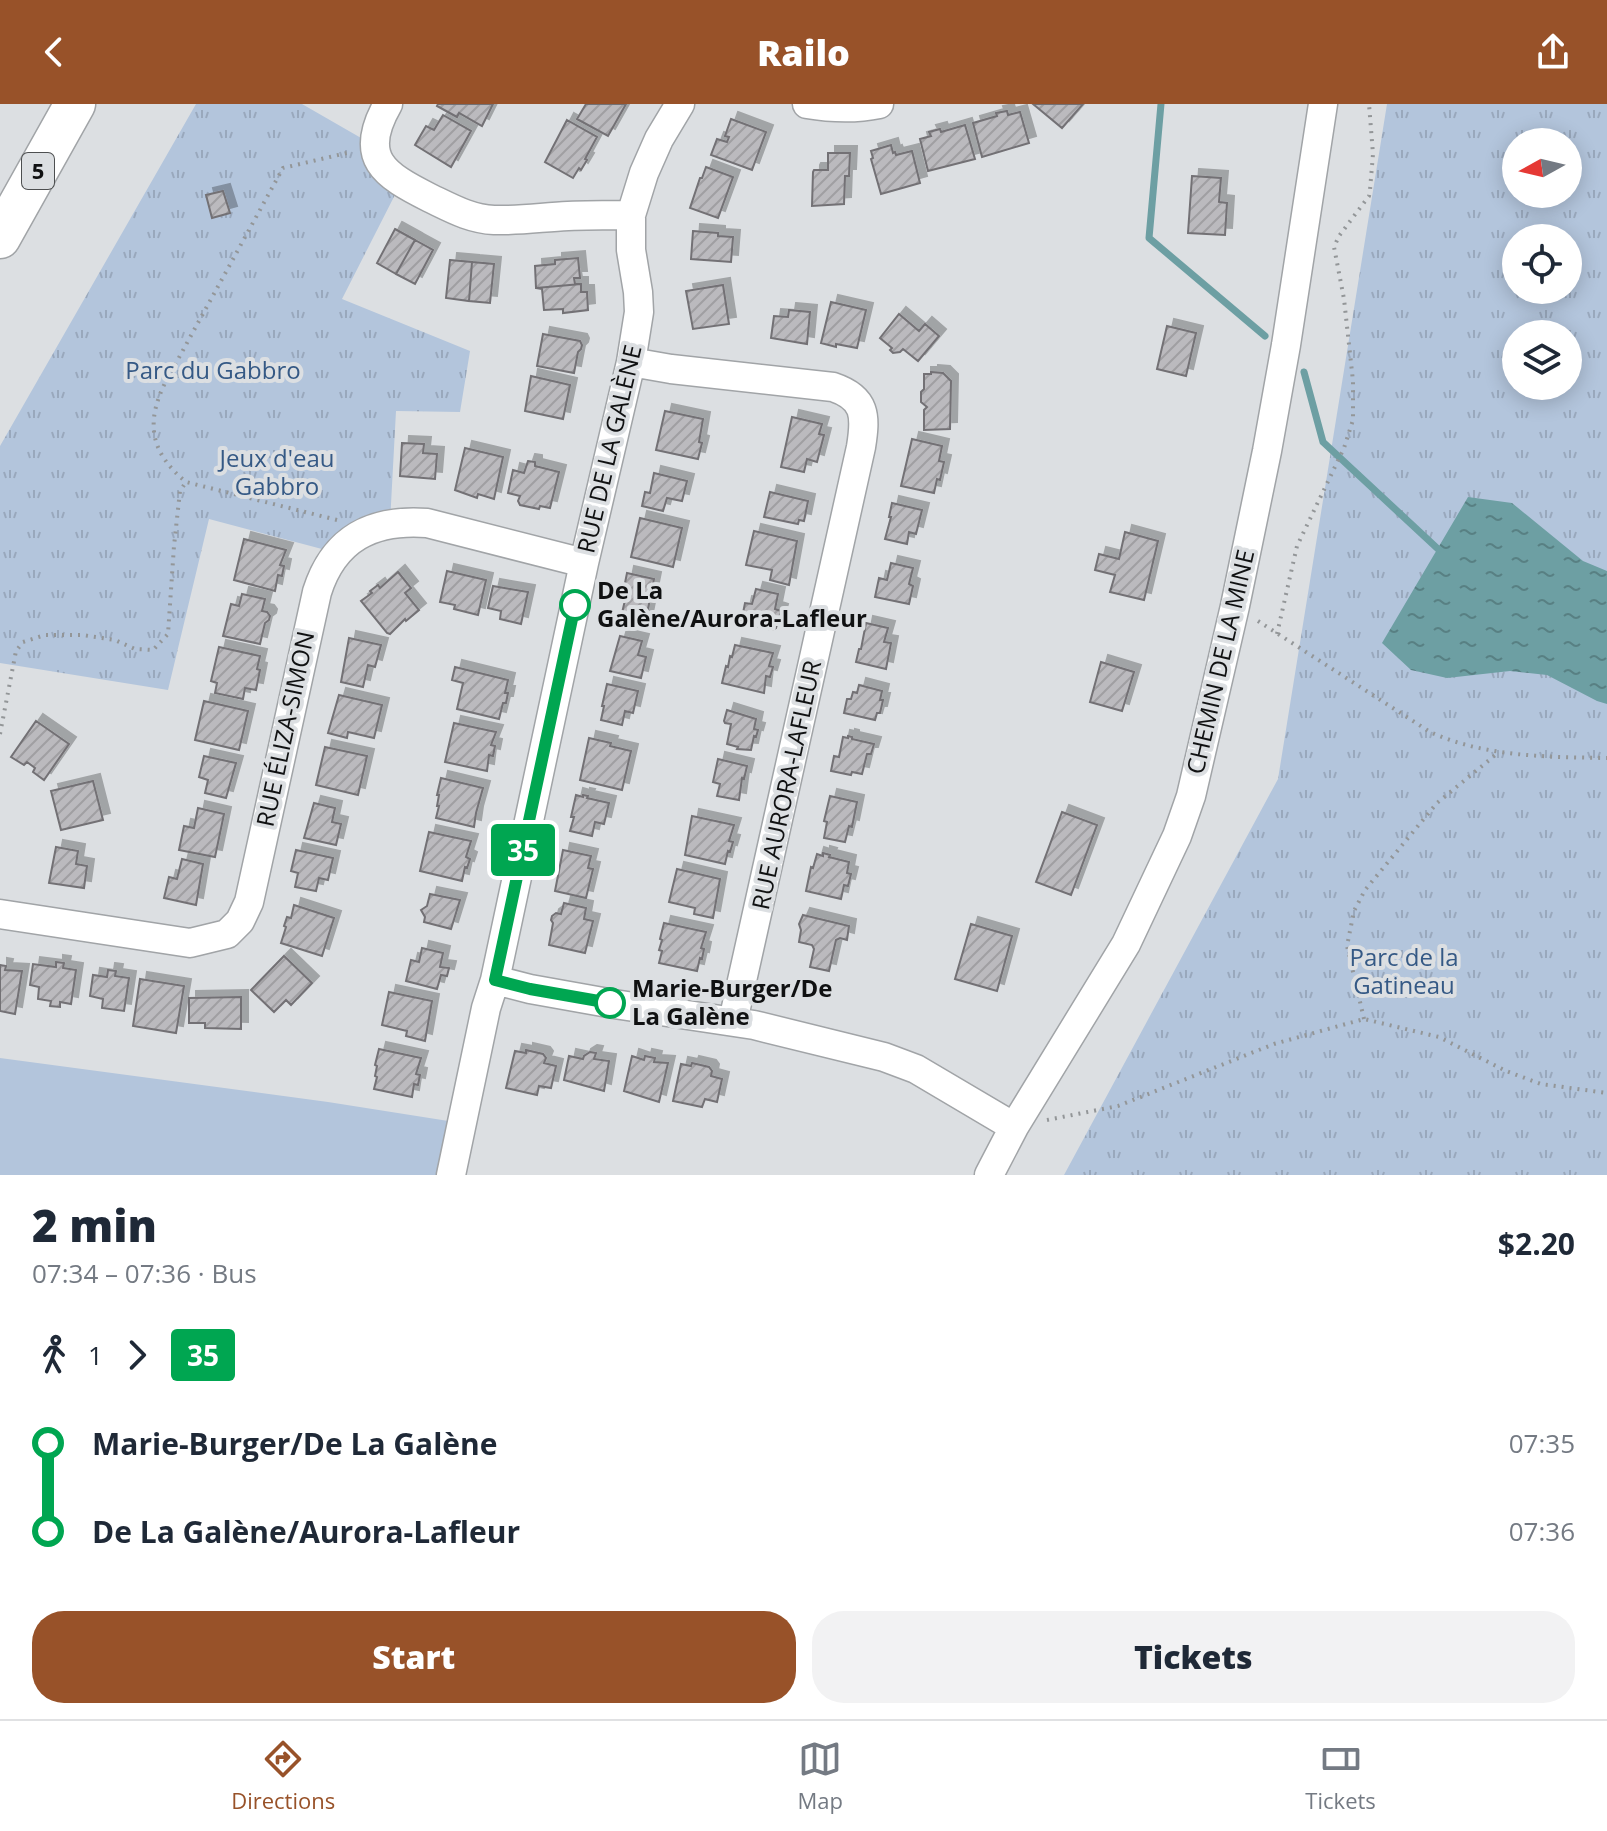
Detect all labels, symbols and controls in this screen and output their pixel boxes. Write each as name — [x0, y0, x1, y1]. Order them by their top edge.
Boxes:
text: Railo — [757, 28, 850, 77]
icon: back — [32, 30, 76, 74]
icon: share — [1531, 30, 1575, 74]
north arrow — [1502, 128, 1582, 208]
map controls — [1502, 128, 1582, 400]
road number: 5 — [22, 153, 54, 189]
button: locate — [1502, 224, 1582, 304]
button: layers — [1502, 320, 1582, 400]
street label: RUE DE LA GALÈNE — [569, 341, 649, 556]
park label: Parc du Gabbro — [125, 353, 301, 386]
park label: Jeux d'eau Gabbro — [218, 441, 334, 502]
street label: CHEMIN DE LA MINE — [1178, 546, 1261, 777]
place label: De La Galène/Aurora-Lafleur — [597, 573, 867, 634]
marker: De La Galène/Aurora-Lafleur — [560, 590, 590, 620]
street label: RUE ÉLIZA-SIMON — [248, 628, 321, 830]
street label: RUE AURORA-LAFLEUR — [743, 657, 828, 912]
line badge: 35 — [487, 824, 559, 876]
text: 35 — [507, 831, 539, 869]
park label: Parc de la Gatineau — [1349, 940, 1459, 1001]
place label: Marie-Burger/De La Galène — [632, 971, 833, 1032]
marker: Marie-Burger/De La Galène — [595, 988, 625, 1018]
text: 2 min — [32, 1195, 157, 1255]
text: $2.20 — [1498, 1223, 1575, 1264]
text: 07:34 – 07:36 · Bus — [32, 1255, 257, 1291]
icon: walk — [32, 1333, 76, 1377]
icon: forward — [115, 1333, 159, 1377]
text: 35 — [187, 1336, 219, 1374]
text: 1 — [88, 1337, 103, 1373]
text: Marie-Burger/De La Galène — [92, 1423, 498, 1464]
text: 07:35 — [1509, 1425, 1575, 1461]
text: De La Galène/Aurora-Lafleur — [92, 1511, 520, 1552]
text: 07:36 — [1509, 1513, 1575, 1549]
button: Start — [32, 1611, 796, 1703]
button: Tickets — [812, 1611, 1575, 1703]
tab: Directions — [231, 1737, 335, 1815]
tab: Map — [798, 1737, 843, 1815]
tab: Tickets — [1305, 1737, 1376, 1815]

